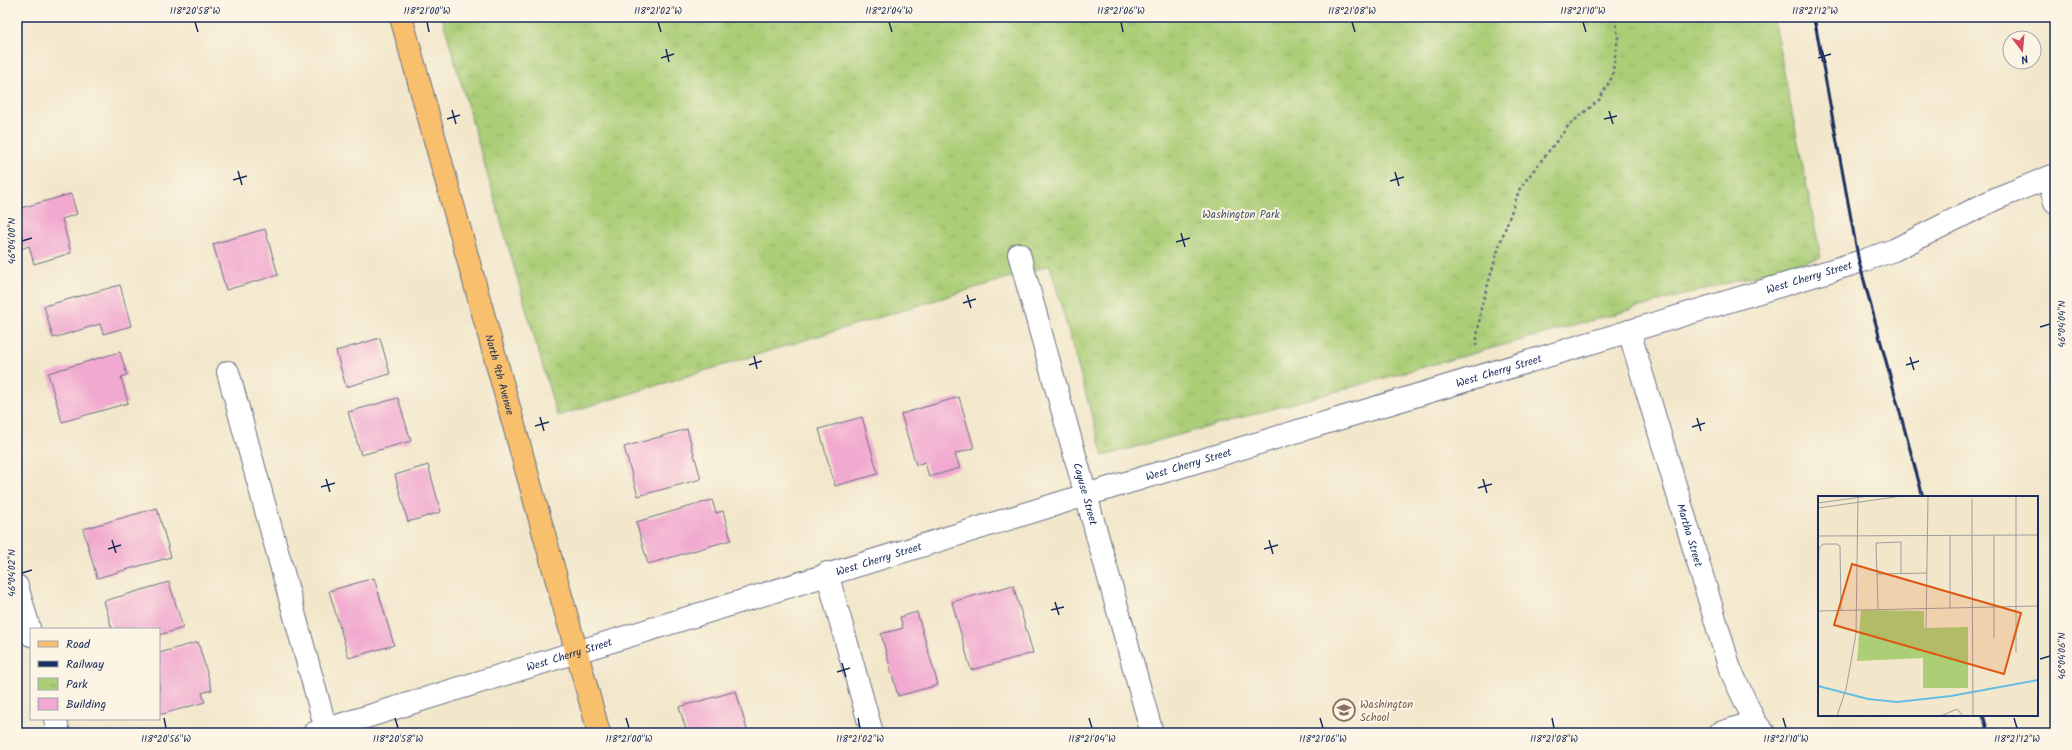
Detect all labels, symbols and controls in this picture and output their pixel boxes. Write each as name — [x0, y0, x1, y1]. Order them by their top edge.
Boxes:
text: 118°20'58"W — [170, 3, 220, 19]
text: 118°21'00"W — [403, 3, 451, 19]
text: 118°21'02"W — [634, 3, 682, 19]
text: 118°21'04"W — [865, 3, 913, 19]
text: 118°21'06"W — [1097, 3, 1145, 19]
text: 118°21'08"W — [1328, 3, 1376, 19]
text: 118°21'10"W — [1560, 3, 1606, 19]
text: 118°21'12"W — [1792, 3, 1838, 19]
north arrow — [2002, 30, 2042, 70]
text: N — [2019, 49, 2030, 68]
park label: Washington Park — [1202, 206, 1281, 224]
text: 46°04'00"N — [4, 218, 20, 264]
street label: West Cherry Street — [1764, 256, 1855, 300]
text: 46°04'04"N — [2054, 300, 2070, 348]
street label: North 9th Avenue — [479, 332, 519, 417]
street label: West Cherry Street — [1454, 350, 1545, 393]
street label: West Cherry Street — [1144, 443, 1235, 487]
street label: Cayuse Street — [1067, 461, 1102, 528]
inset map — [1818, 496, 2038, 716]
street label: Martha Street — [1671, 502, 1707, 570]
street label: West Cherry Street — [834, 538, 925, 582]
text: 46°04'02"N — [4, 549, 20, 597]
legend — [30, 628, 160, 720]
text: 46°04'06"N — [2054, 632, 2070, 680]
street label: West Cherry Street — [524, 633, 615, 677]
text: Road — [66, 635, 91, 654]
text: Railway — [66, 655, 104, 674]
text: Park — [66, 675, 88, 694]
text: Building — [66, 695, 106, 714]
place label: Washington School — [1360, 696, 1413, 727]
school or university icon: Washington School — [1331, 697, 1357, 723]
text: 118°20'56"W — [141, 731, 191, 747]
text: 118°20'58"W — [373, 731, 423, 747]
text: 118°21'00"W — [605, 731, 653, 747]
text: 118°21'02"W — [836, 731, 884, 747]
text: 118°21'04"W — [1068, 731, 1116, 747]
text: 118°21'06"W — [1299, 731, 1347, 747]
text: 118°21'08"W — [1530, 731, 1578, 747]
text: 118°21'10"W — [1763, 731, 1809, 747]
text: 118°21'12"W — [1994, 731, 2040, 747]

